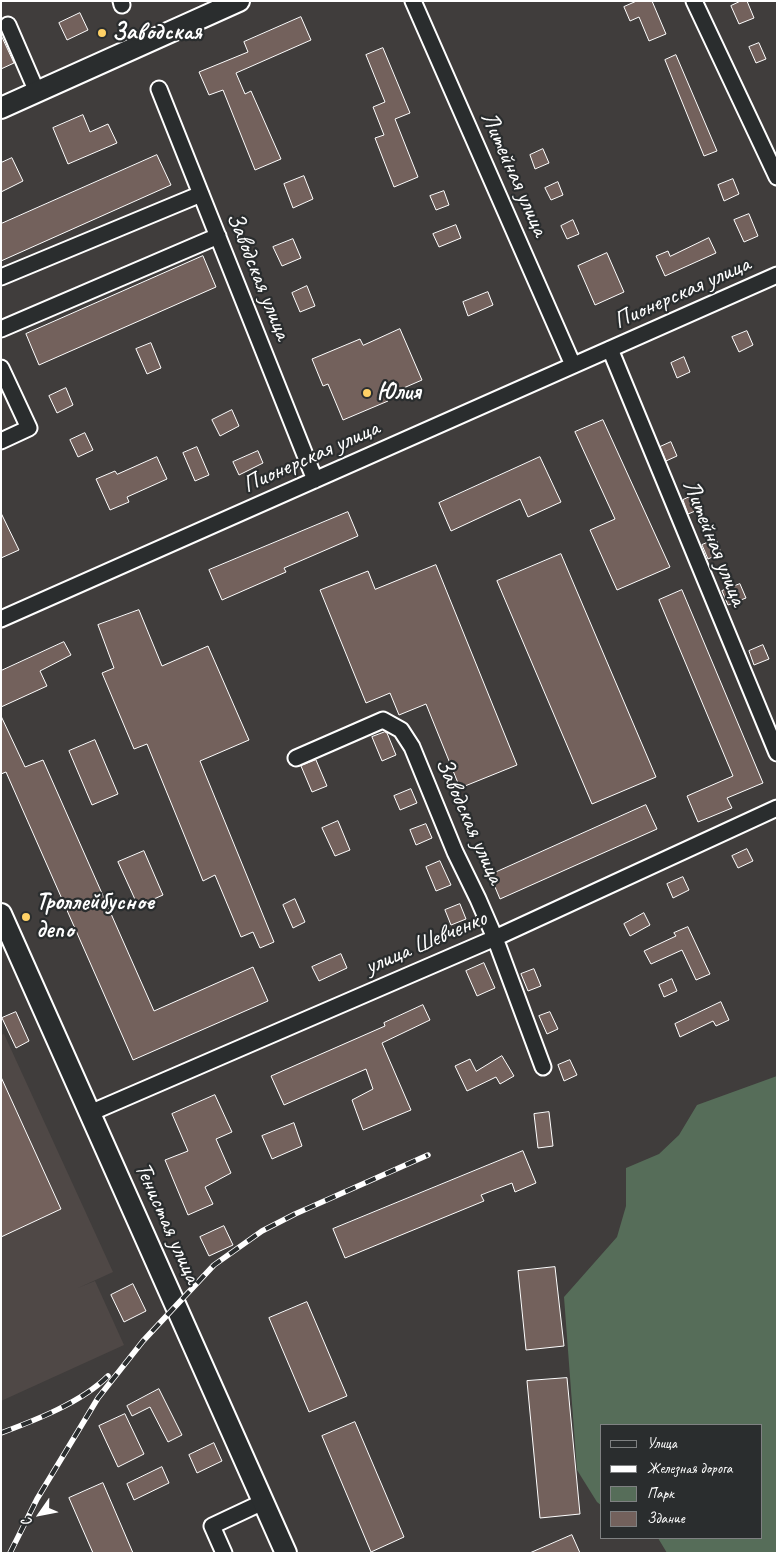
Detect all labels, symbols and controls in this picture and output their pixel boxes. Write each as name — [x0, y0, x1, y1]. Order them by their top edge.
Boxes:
place label: Заводская — [112, 19, 202, 47]
marker: Заводская — [96, 27, 108, 39]
street label: Литейная улица — [474, 107, 554, 241]
street label: Заводская улица — [219, 208, 297, 344]
street label: Пионерская улица — [609, 250, 755, 336]
place label: Юлия — [377, 379, 421, 407]
marker: Юлия — [361, 387, 373, 399]
street label: Пионерская улица — [238, 414, 384, 500]
street label: Литейная улица — [676, 476, 752, 610]
street label: Заводская улица — [428, 753, 510, 889]
place label: Троллейбусное депо — [36, 889, 154, 945]
street label: улица Шевченко — [361, 904, 491, 982]
marker: Троллейбусное депо — [20, 911, 32, 923]
street label: Тенистая улица — [128, 1158, 206, 1288]
legend — [600, 1424, 763, 1539]
text: Улица — [647, 1434, 677, 1453]
text: Железная дорога — [647, 1459, 732, 1478]
text: Парк — [647, 1484, 674, 1503]
north arrow — [15, 1489, 65, 1539]
text: Здание — [647, 1509, 685, 1528]
text: С — [18, 1515, 36, 1530]

